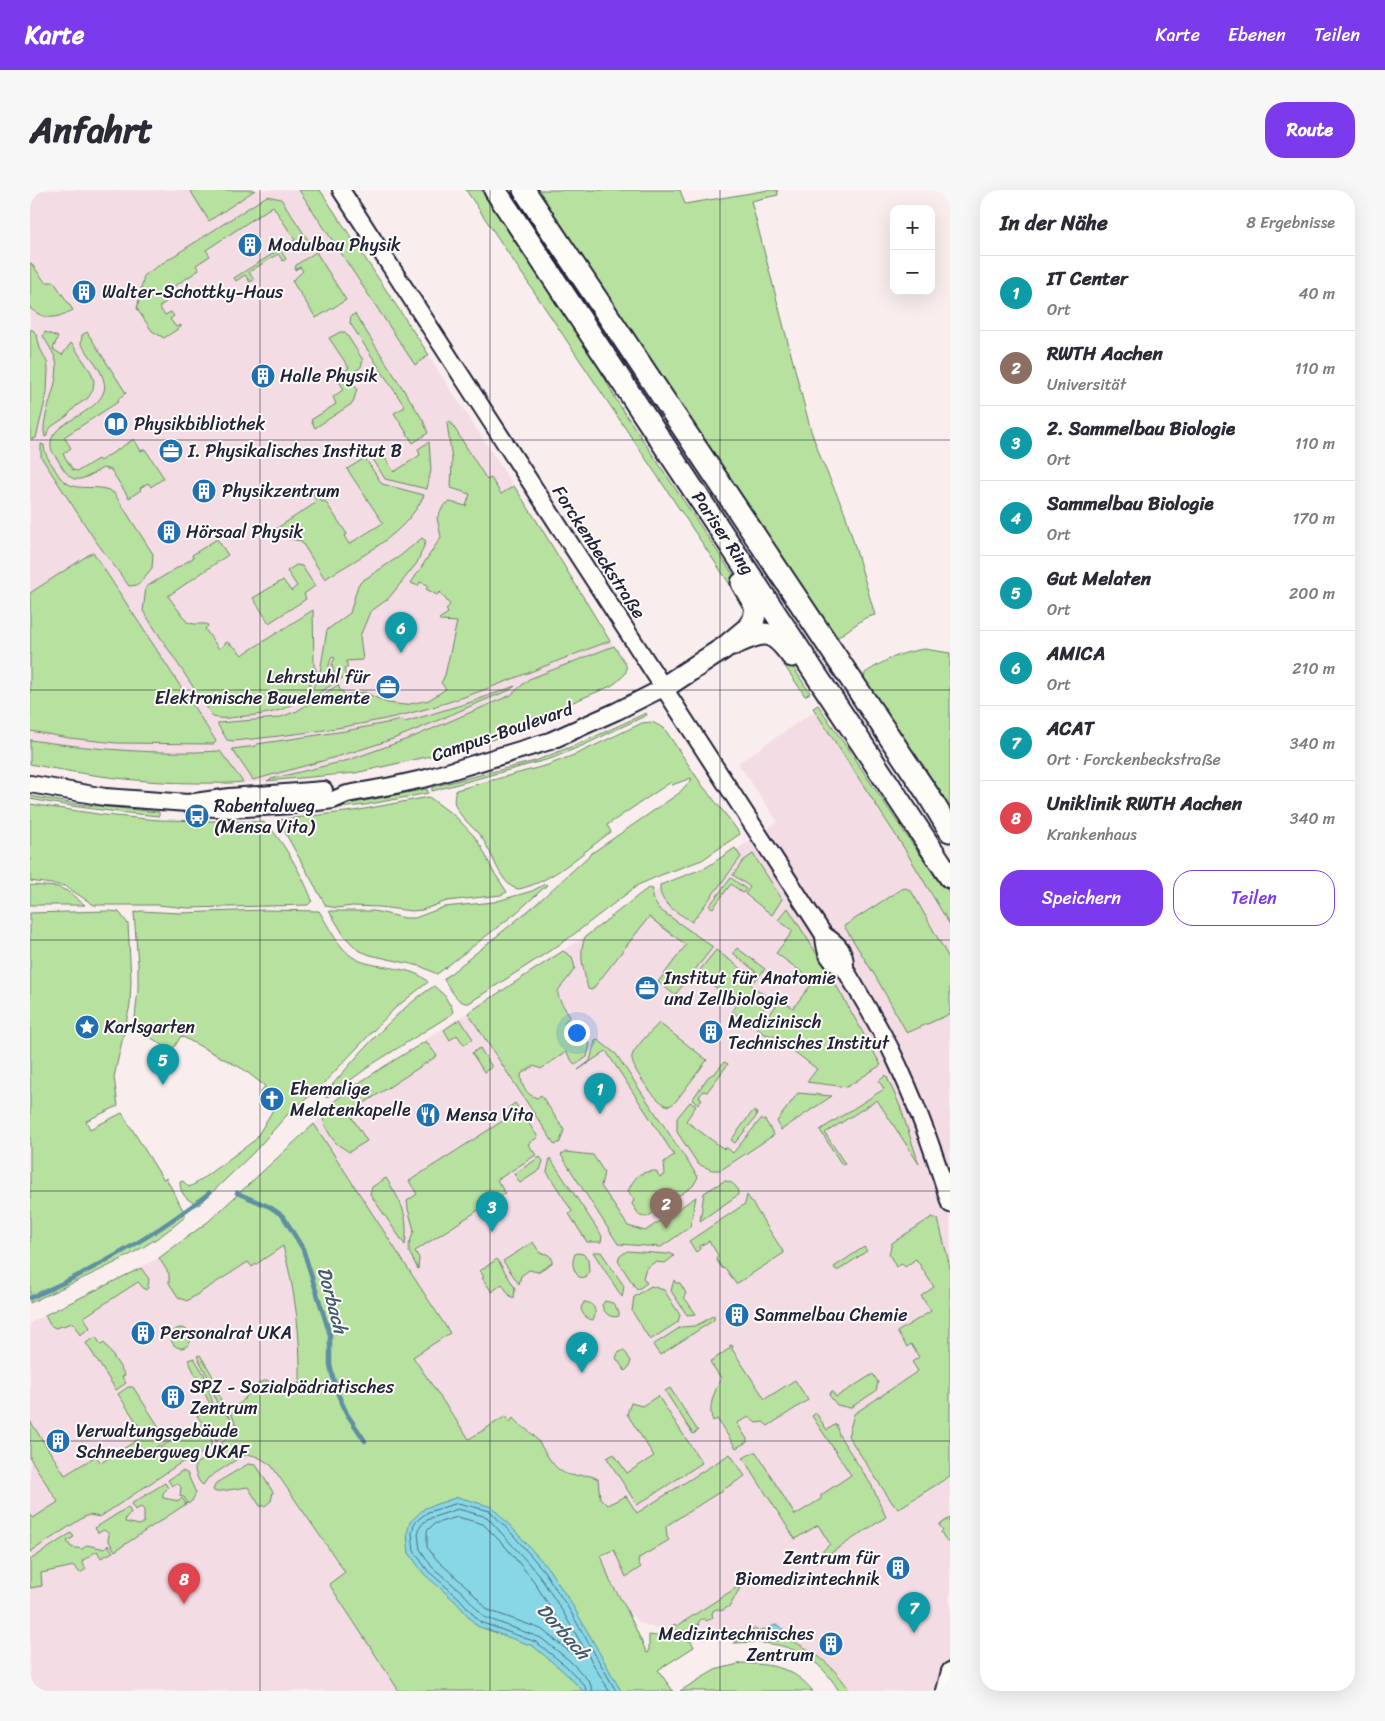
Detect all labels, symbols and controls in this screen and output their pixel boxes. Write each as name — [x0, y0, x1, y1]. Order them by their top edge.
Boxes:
text: Karte — [25, 14, 84, 56]
text: Karte — [1156, 19, 1200, 51]
text: Ebenen — [1228, 19, 1286, 51]
text: Teilen — [1314, 19, 1360, 51]
text: Anfahrt — [30, 99, 153, 161]
button: Route — [1265, 102, 1355, 158]
text: In der Nähe — [1000, 204, 1108, 242]
map controls — [890, 205, 935, 295]
button: + — [890, 205, 935, 250]
text: 8 Ergebnisse — [1246, 208, 1335, 237]
place label: Modulbau Physik — [268, 229, 401, 261]
building icon: Modulbau Physik — [237, 232, 263, 258]
button: − — [890, 250, 935, 295]
text: IT Center — [1047, 262, 1128, 295]
place label: Walter-Schottky-Haus — [102, 276, 284, 308]
building icon: Walter-Schottky-Haus — [71, 279, 97, 305]
text: 1 — [1013, 279, 1019, 308]
text: 40 m — [1298, 279, 1335, 308]
text: Ort — [1047, 295, 1071, 324]
text: RWTH Aachen — [1047, 337, 1163, 370]
text: 2 — [1011, 354, 1021, 383]
text: 110 m — [1295, 354, 1335, 383]
place label: Halle Physik — [280, 360, 378, 392]
building icon: Halle Physik — [250, 363, 276, 389]
text: Universität — [1047, 370, 1126, 399]
place label: Physikbibliothek — [134, 408, 266, 440]
library icon: Physikbibliothek — [103, 411, 129, 437]
text: 2. Sammelbau Biologie — [1047, 412, 1235, 445]
text: 3 — [1012, 429, 1020, 458]
text: 110 m — [1295, 429, 1335, 458]
place label: I. Physikalisches Institut B — [187, 435, 402, 467]
office icon: I. Physikalisches Institut B — [158, 438, 184, 464]
text: Ort — [1047, 445, 1071, 474]
place label: Physikzentrum — [222, 475, 340, 507]
building icon: Physikzentrum — [191, 478, 217, 504]
street label: Forckenbeckstraße — [544, 479, 654, 625]
street label: Pariser Ring — [683, 484, 763, 582]
text: Sammelbau Biologie — [1047, 487, 1214, 520]
text: 4 — [1011, 504, 1021, 533]
text: 170 m — [1292, 504, 1335, 533]
place label: Hörsaal Physik — [186, 516, 303, 548]
building icon: Hörsaal Physik — [156, 519, 182, 545]
text: Ort — [1047, 520, 1071, 549]
text: Gut Melaten — [1047, 562, 1151, 595]
text: 5 — [1011, 579, 1021, 608]
text: 200 m — [1289, 579, 1335, 608]
text: Ort — [1047, 595, 1071, 624]
pin: 6 — [385, 612, 417, 653]
text: AMICA — [1047, 637, 1105, 670]
text: 6 — [1011, 654, 1021, 683]
text: 210 m — [1292, 654, 1335, 683]
place label: Lehrstuhl für Elektronische Bauelemente — [155, 661, 372, 714]
text: Ort — [1047, 670, 1071, 699]
office icon: Lehrstuhl für Elektronische Bauelemente — [375, 674, 401, 700]
street label: Campus-Boulevard — [427, 692, 578, 771]
text: ACAT — [1047, 712, 1094, 745]
text: 7 — [1011, 729, 1021, 758]
text: 340 m — [1290, 729, 1335, 758]
text: Ort · Forckenbeckstraße — [1047, 745, 1221, 774]
text: Uniklinik RWTH Aachen — [1047, 787, 1242, 820]
place label: Rabentalweg (Mensa Vita) — [214, 790, 316, 843]
bus stop icon: Rabentalweg (Mensa Vita) — [184, 803, 210, 829]
text: 8 — [1011, 804, 1021, 833]
text: 340 m — [1290, 804, 1335, 833]
text: Krankenhaus — [1047, 820, 1137, 849]
button: Speichern — [1000, 870, 1163, 926]
button: Teilen — [1173, 870, 1335, 926]
place label: Institut für Anatomie und Zellbiologie — [663, 962, 836, 1015]
office icon: Institut für Anatomie und Zellbiologie — [634, 975, 660, 1001]
place label: Medizinisch Technisches Institut — [728, 1006, 890, 1059]
place label: Karlsgarten — [104, 1011, 195, 1043]
place icon: Karlsgarten — [74, 1014, 100, 1040]
building icon: Medizinisch Technisches Institut — [698, 1019, 724, 1045]
your location — [564, 1020, 590, 1046]
pin: 5 — [147, 1044, 179, 1085]
place label: Ehemalige Melatenkapelle — [290, 1073, 411, 1126]
pin: 1 — [584, 1073, 616, 1114]
church icon: Ehemalige Melatenkapelle — [259, 1086, 285, 1112]
place label: Mensa Vita — [446, 1099, 534, 1131]
restaurant icon: Mensa Vita — [415, 1102, 441, 1128]
pin: 2 — [650, 1188, 682, 1229]
pin: 3 — [476, 1191, 508, 1232]
water label: Dorbach — [308, 1263, 358, 1339]
place label: Sammelbau Chemie — [754, 1299, 908, 1331]
building icon: Sammelbau Chemie — [724, 1302, 750, 1328]
place label: Personalrat UKA — [160, 1317, 292, 1349]
building icon: Personalrat UKA — [130, 1320, 156, 1346]
pin: 4 — [566, 1332, 598, 1373]
place label: SPZ - Sozialpädriatisches Zentrum — [190, 1371, 395, 1424]
building icon: SPZ - Sozialpädriatisches Zentrum — [160, 1384, 186, 1410]
place label: Verwaltungsgebäude Schneebergweg UKAF — [76, 1415, 250, 1468]
building icon: Verwaltungsgebäude Schneebergweg UKAF — [45, 1428, 71, 1454]
place label: Zentrum für Biomedizintechnik — [735, 1542, 882, 1595]
building icon: Zentrum für Biomedizintechnik — [885, 1555, 911, 1581]
pin: 8 — [168, 1563, 200, 1604]
pin: 7 — [898, 1592, 930, 1633]
water label: Dorbach — [529, 1595, 600, 1669]
place label: Medizintechnisches Zentrum — [658, 1618, 815, 1671]
building icon: Medizintechnisches Zentrum — [818, 1631, 844, 1657]

